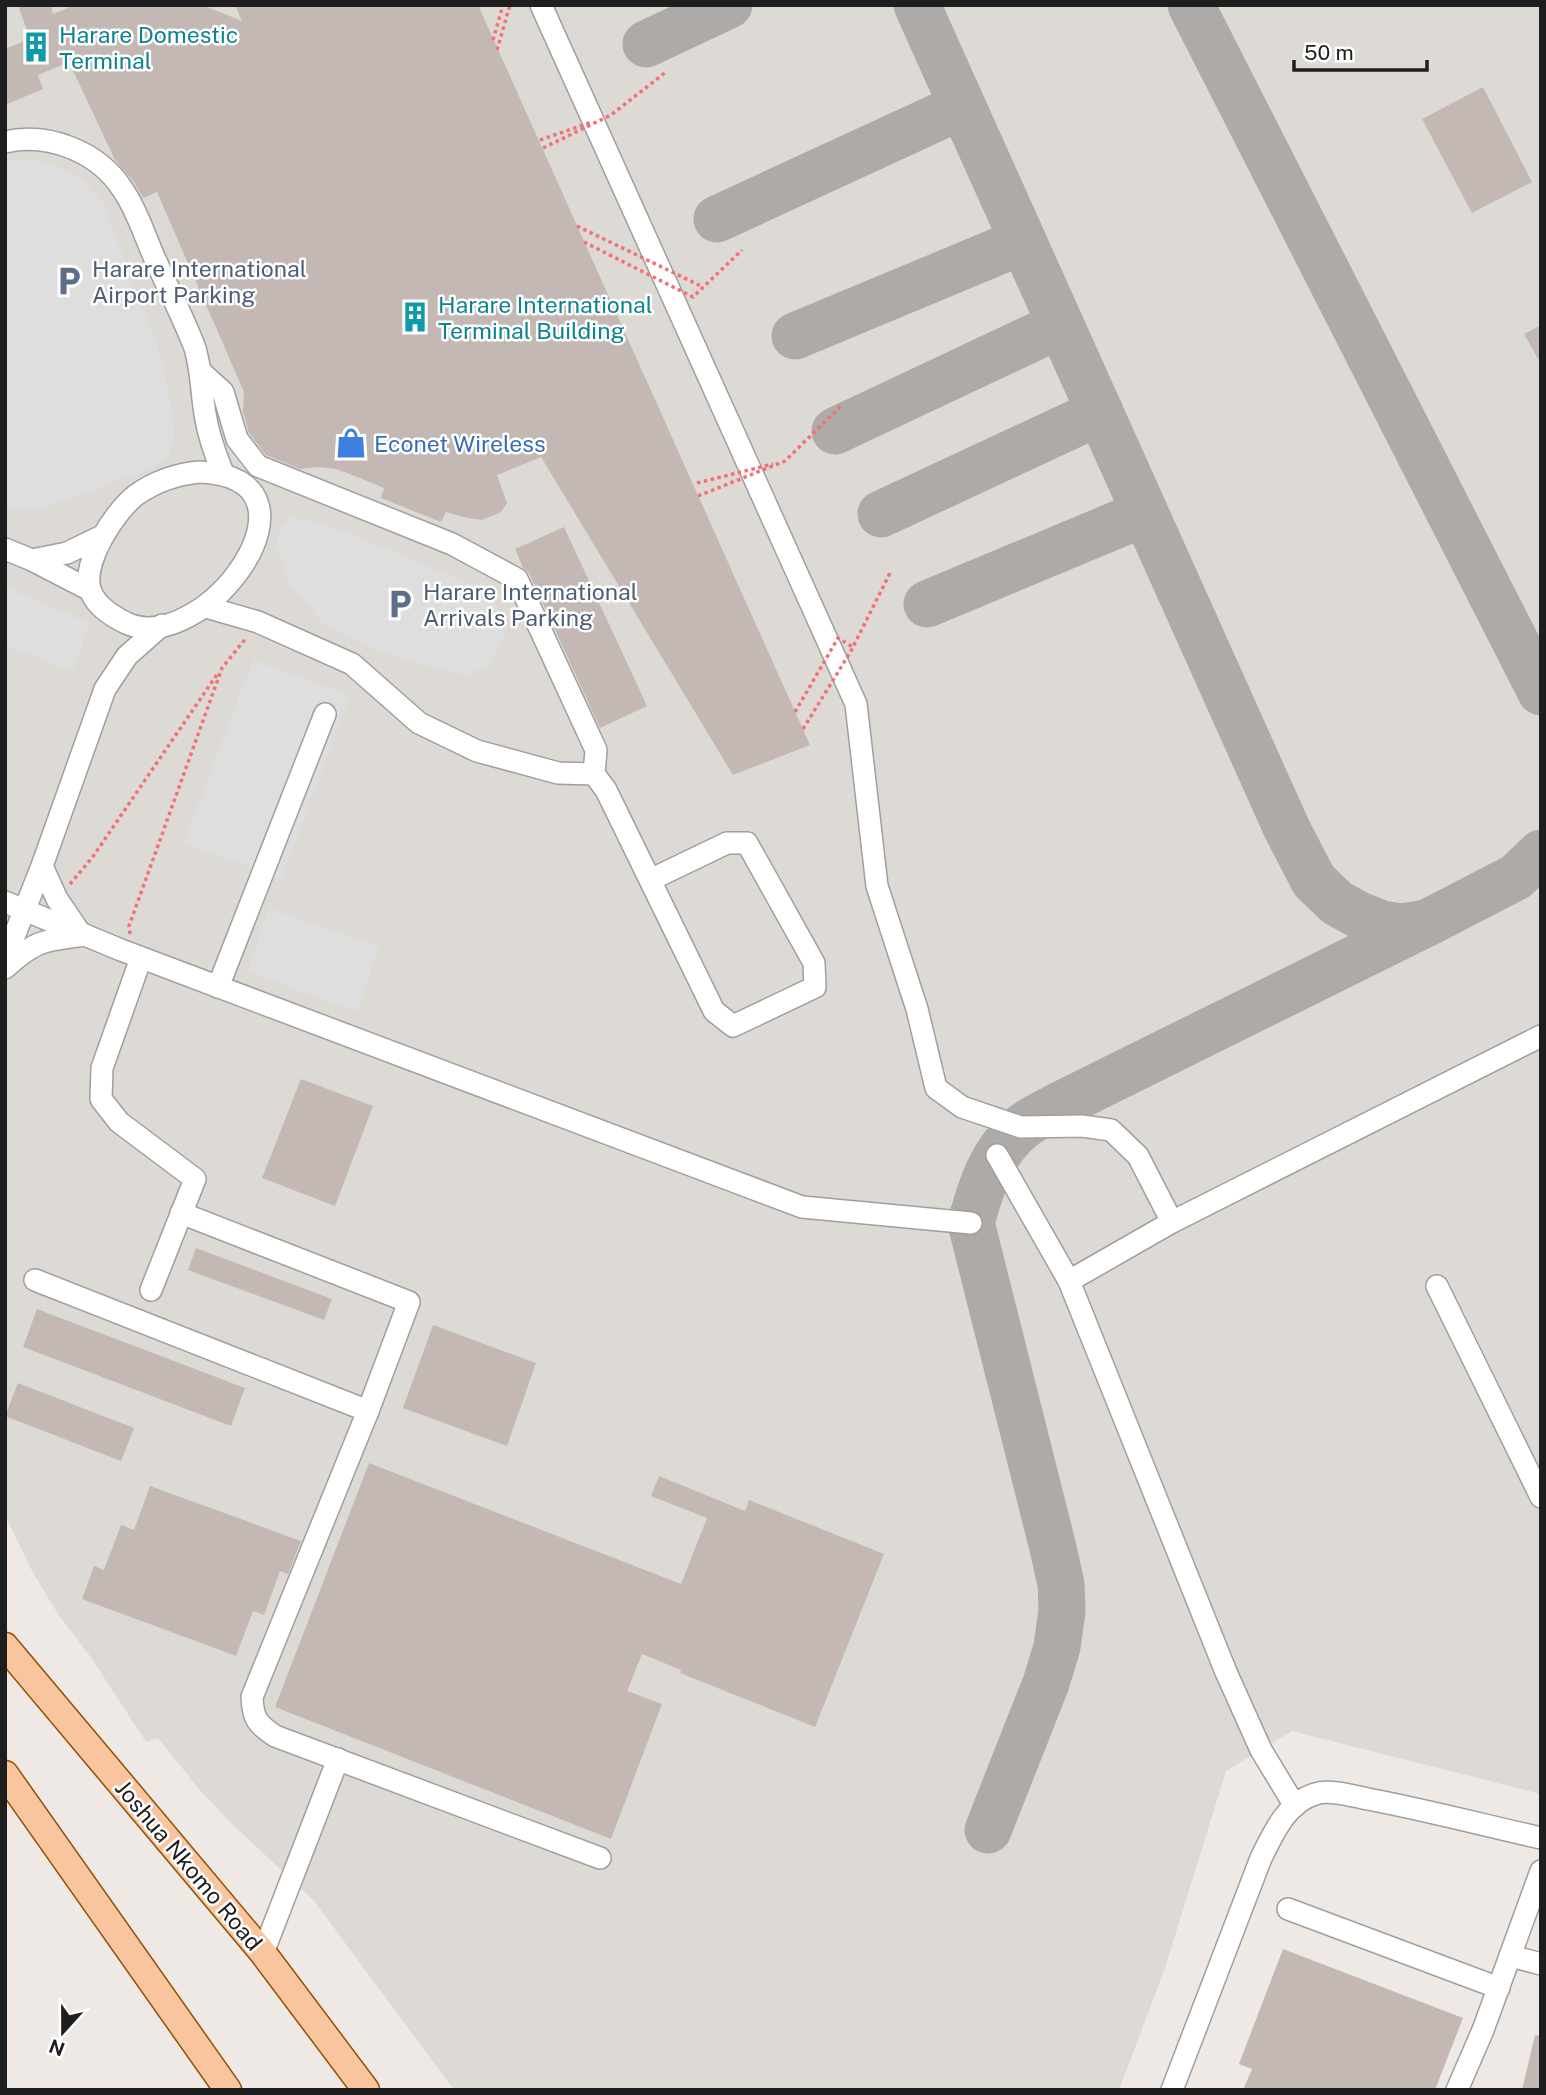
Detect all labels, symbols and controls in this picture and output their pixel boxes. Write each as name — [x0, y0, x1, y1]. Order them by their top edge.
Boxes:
place label: Harare Domestic Terminal — [59, 21, 238, 74]
scale bar — [1294, 28, 1427, 72]
building icon: Harare Domestic Terminal — [19, 30, 53, 64]
text: 50 m — [1304, 40, 1354, 65]
place label: Harare International Airport Parking — [92, 255, 307, 308]
parking icon: Harare International Airport Parking — [52, 264, 86, 298]
place label: Harare International Terminal Building — [438, 291, 653, 344]
building icon: Harare International Terminal Building — [398, 300, 432, 334]
shop icon: Econet Wireless — [334, 426, 368, 460]
place label: Econet Wireless — [374, 430, 546, 457]
place label: Harare International Arrivals Parking — [423, 578, 638, 631]
parking icon: Harare International Arrivals Parking — [383, 587, 417, 621]
street label: Joshua Nkomo Road — [110, 1774, 268, 1956]
north arrow — [28, 1997, 98, 2067]
text: N — [46, 2035, 68, 2061]

